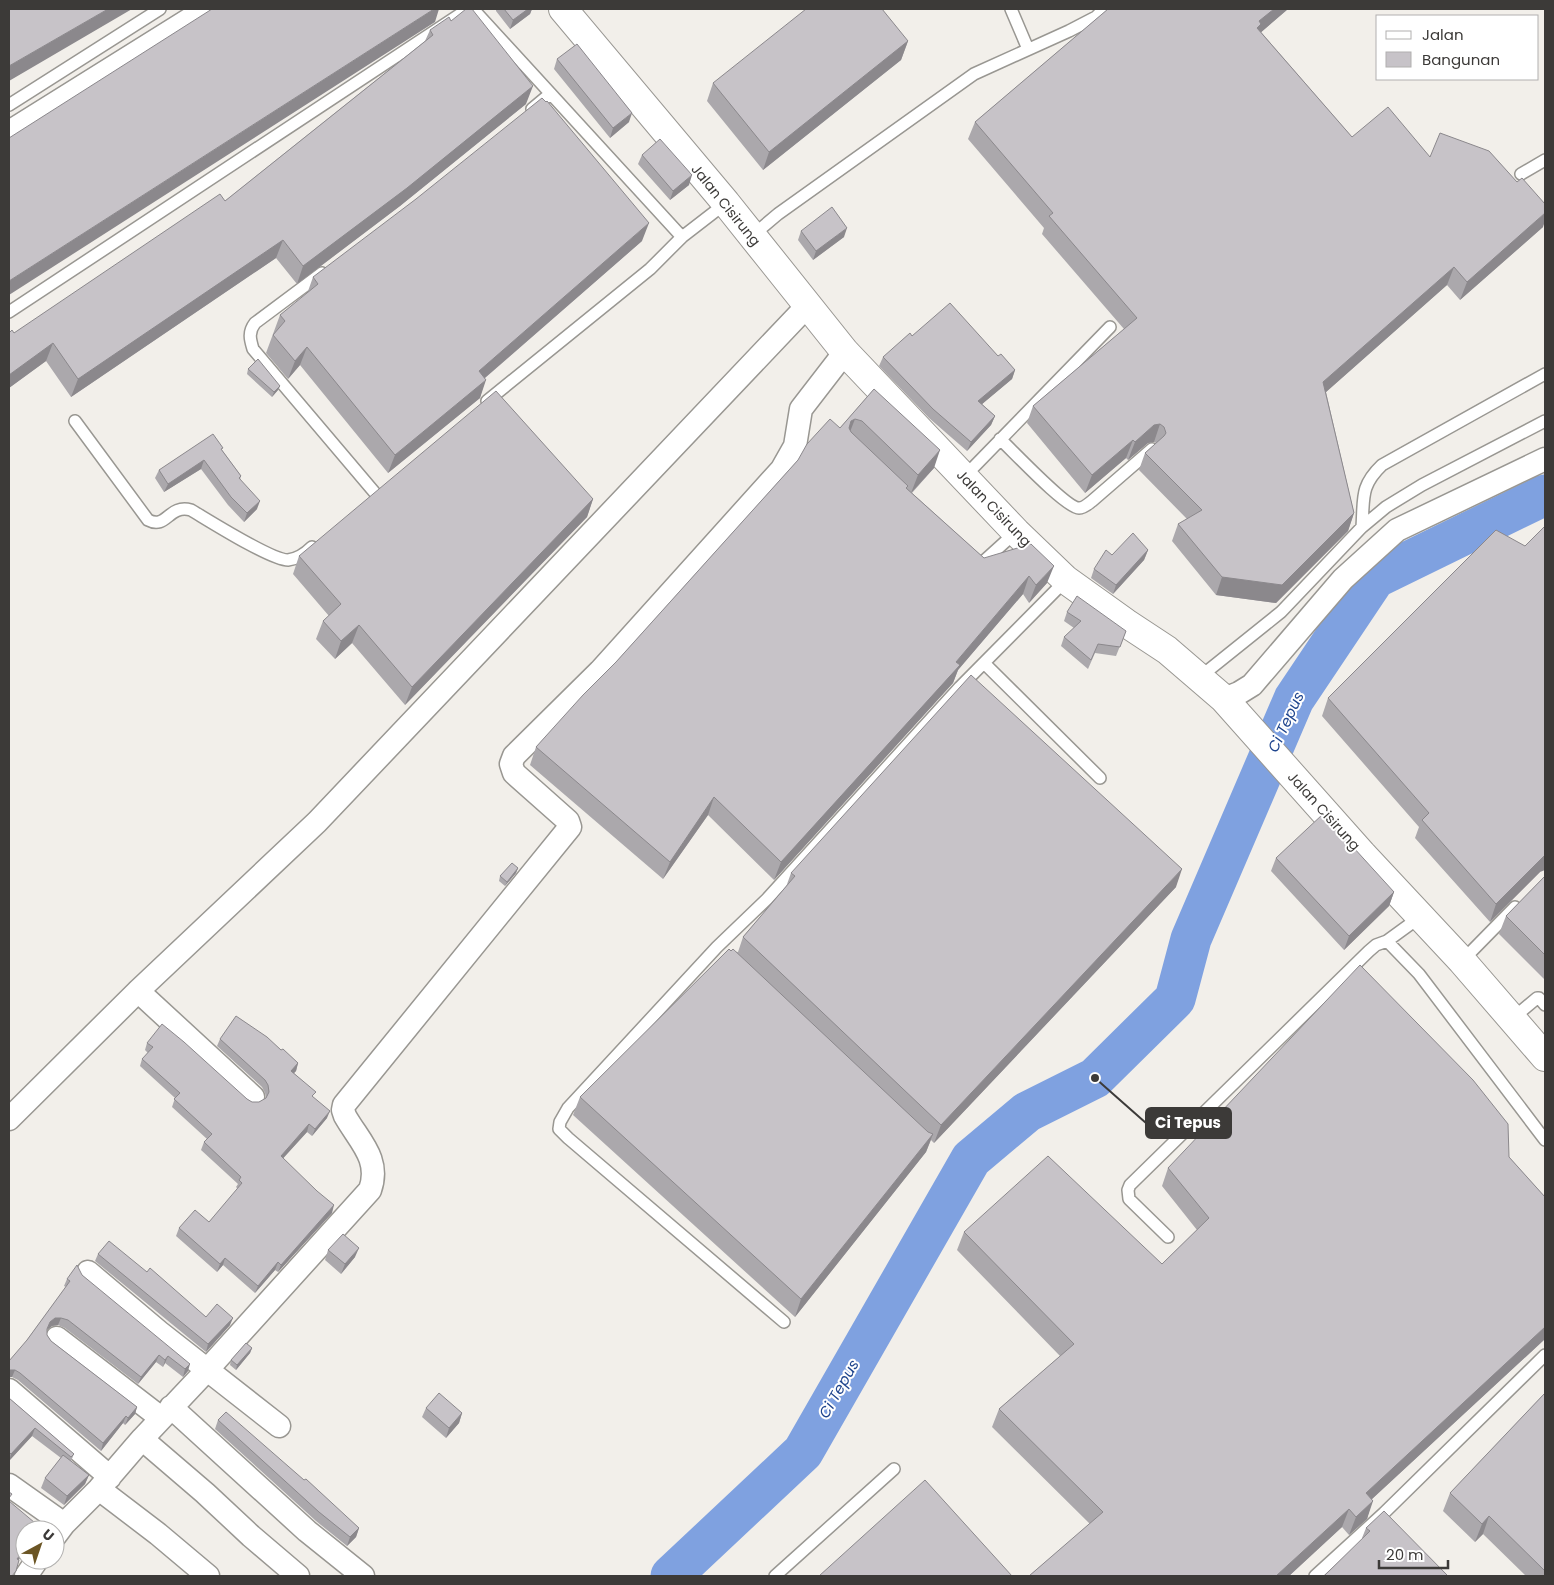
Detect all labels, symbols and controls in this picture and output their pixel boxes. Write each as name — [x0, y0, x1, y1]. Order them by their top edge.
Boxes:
legend — [1376, 15, 1539, 80]
text: Jalan — [1422, 24, 1464, 45]
text: Bangunan — [1422, 49, 1500, 70]
street label: Jalan Cisirung — [687, 160, 765, 250]
street label: Jalan Cisirung — [952, 465, 1036, 551]
water label: Ci Tepus — [1262, 688, 1309, 756]
street label: Jalan Cisirung — [1283, 767, 1365, 855]
callout: Ci Tepus — [1146, 1108, 1231, 1138]
text: Ci Tepus — [1155, 1112, 1221, 1133]
water label: Ci Tepus — [813, 1355, 864, 1422]
north arrow — [15, 1520, 65, 1570]
text: U — [38, 1524, 59, 1546]
scale bar — [1379, 1538, 1448, 1570]
text: 20 m — [1386, 1544, 1424, 1565]

